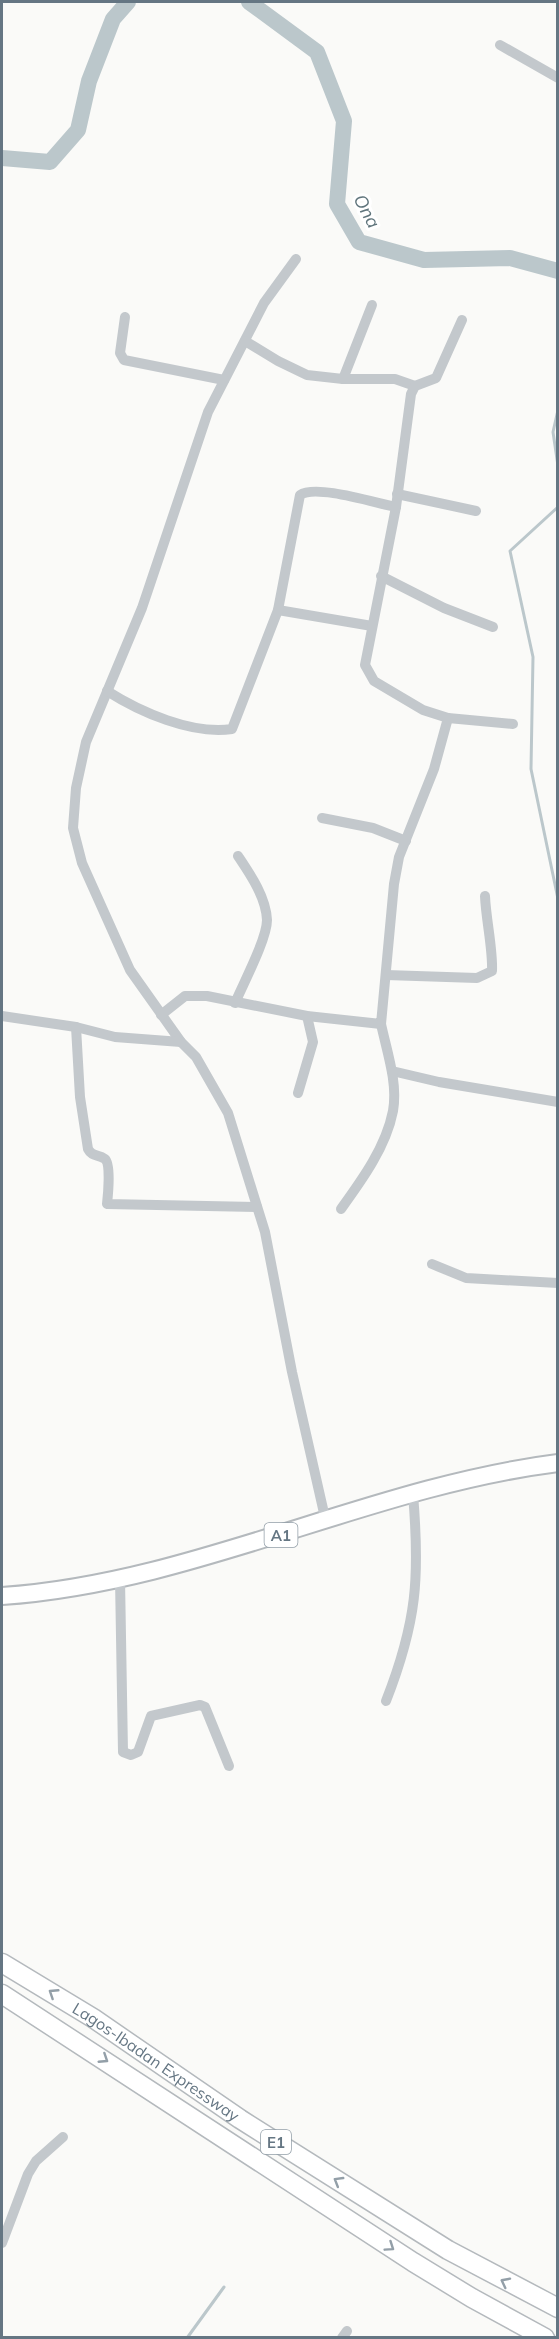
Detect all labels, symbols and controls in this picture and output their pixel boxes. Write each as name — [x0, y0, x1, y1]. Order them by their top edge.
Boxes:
water label: Ona — [349, 190, 386, 232]
road number: A1 — [264, 1523, 298, 1547]
one-way arrow — [49, 1988, 59, 2000]
street label: Lagos-Ibadan Expressway — [69, 1998, 244, 2126]
one-way arrow — [98, 2052, 108, 2064]
road number: E1 — [261, 2130, 291, 2154]
one-way arrow — [334, 2177, 344, 2189]
one-way arrow — [383, 2240, 394, 2251]
one-way arrow — [500, 2278, 511, 2290]

